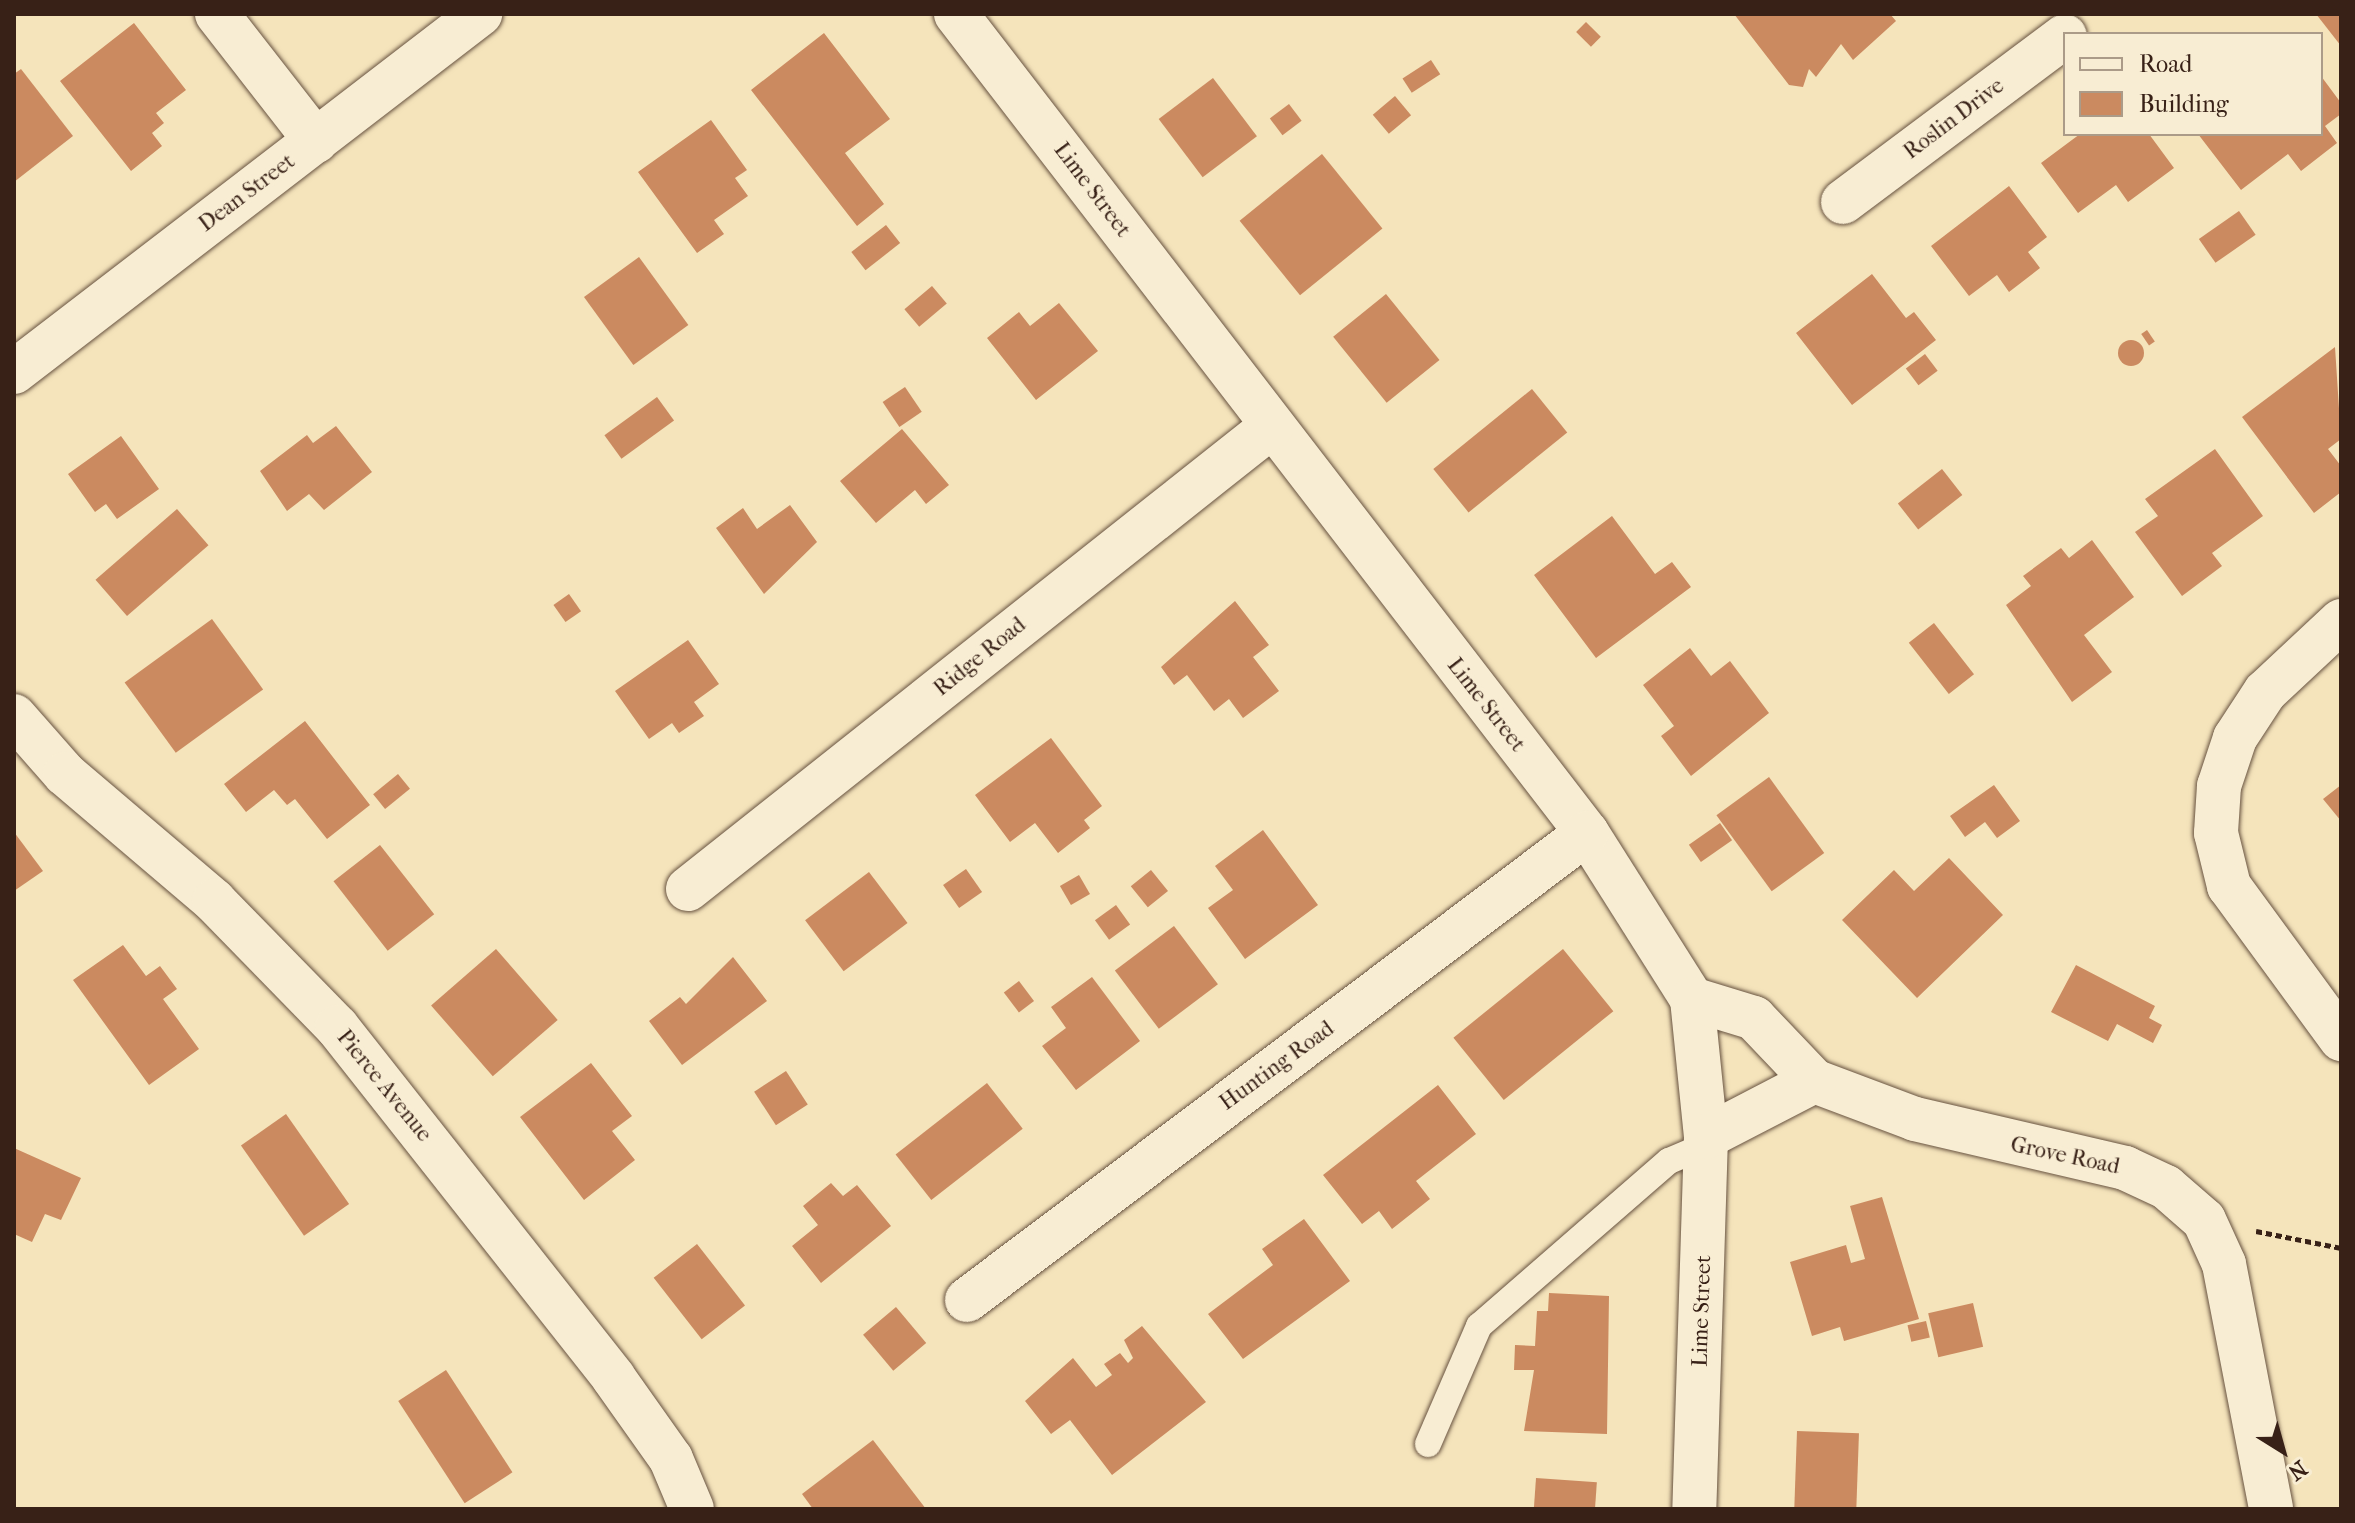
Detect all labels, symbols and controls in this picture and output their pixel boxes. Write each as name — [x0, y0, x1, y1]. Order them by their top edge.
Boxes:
legend — [2063, 32, 2323, 136]
text: Road — [2139, 50, 2192, 78]
street label: Roslin Drive — [1899, 73, 2009, 165]
text: Building — [2139, 90, 2229, 118]
street label: Lime Street — [1048, 137, 1136, 243]
street label: Dean Street — [194, 148, 300, 238]
street label: Ridge Road — [929, 612, 1031, 702]
street label: Lime Street — [1441, 653, 1531, 757]
street label: Hunting Road — [1215, 1016, 1339, 1116]
street label: Pierce Avenue — [331, 1025, 437, 1147]
street label: Grove Road — [2008, 1132, 2122, 1180]
street label: Lime Street — [1687, 1255, 1717, 1367]
north arrow — [2243, 1411, 2323, 1491]
text: N — [2283, 1455, 2312, 1486]

